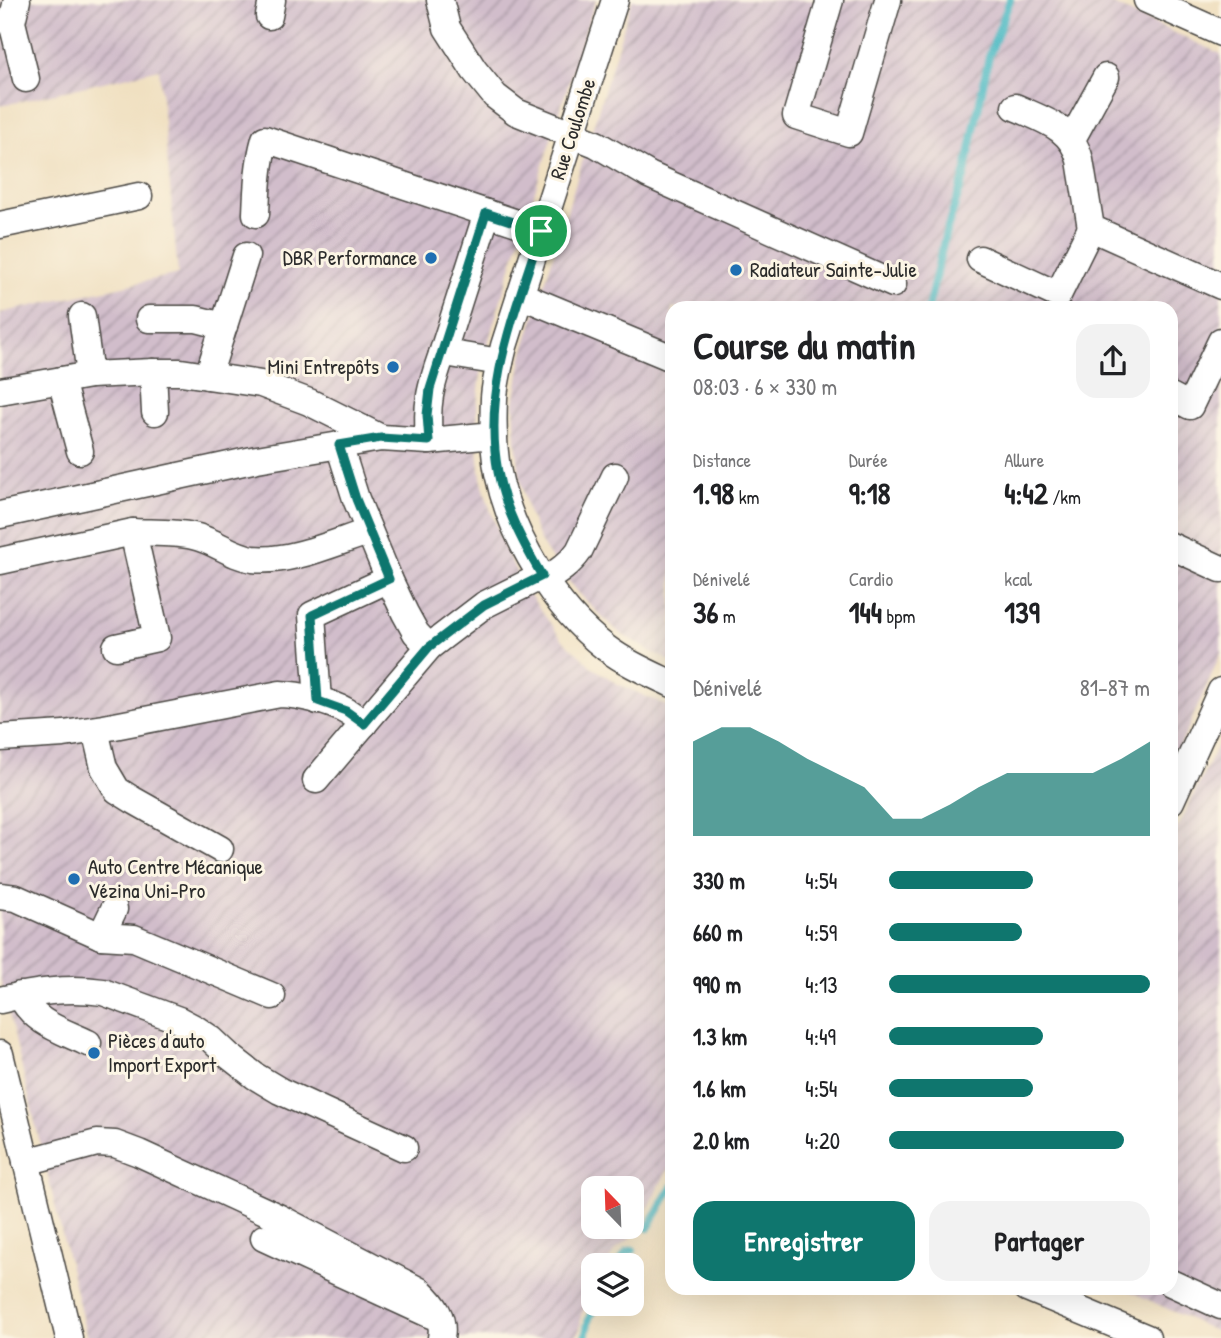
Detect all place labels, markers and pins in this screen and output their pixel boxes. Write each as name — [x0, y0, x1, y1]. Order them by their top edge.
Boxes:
pin — [511, 201, 571, 261]
place label: DBR Performance — [283, 243, 417, 272]
marker: DBR Performance — [423, 250, 439, 266]
place label: Radiateur Sainte-Julie — [750, 255, 917, 284]
marker: Radiateur Sainte-Julie — [728, 262, 744, 278]
place label: Mini Entrepôts — [268, 352, 379, 381]
marker: Mini Entrepôts — [385, 359, 401, 375]
place label: Auto Centre Mécanique Vézina Uni-Pro — [88, 852, 263, 905]
marker: Auto Centre Mécanique Vézina Uni-Pro — [66, 871, 82, 887]
place label: Pièces d'auto Import Export — [108, 1026, 217, 1079]
marker: Pièces d'auto Import Export — [86, 1045, 102, 1061]

